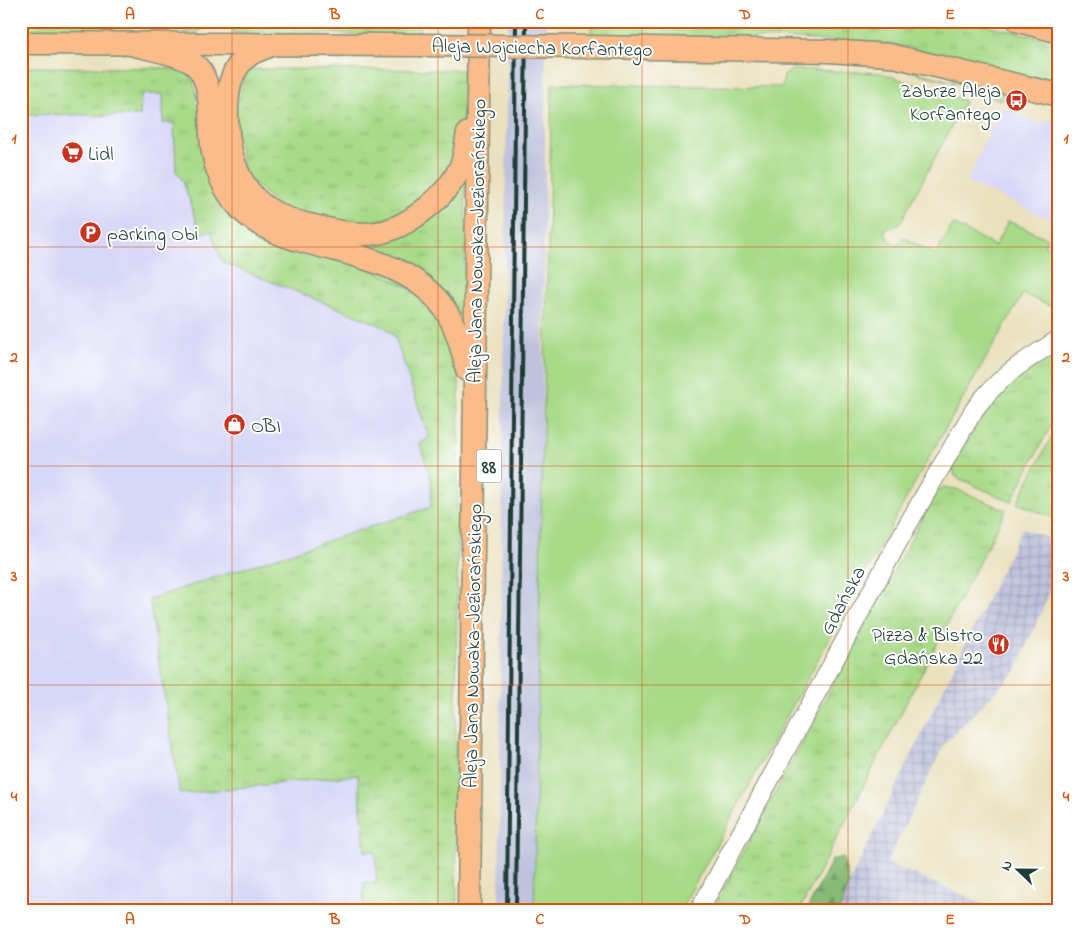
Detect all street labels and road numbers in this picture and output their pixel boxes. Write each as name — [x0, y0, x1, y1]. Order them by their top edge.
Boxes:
street label: Aleja Wojciecha Korfantego — [431, 33, 653, 67]
street label: Aleja Jana Nowaka-Jeziorańskiego — [462, 99, 496, 383]
road number: 88 — [476, 450, 502, 482]
street label: Aleja Jana Nowaka-Jeziorańskiego — [458, 504, 492, 788]
street label: Gdańska — [814, 562, 874, 641]

